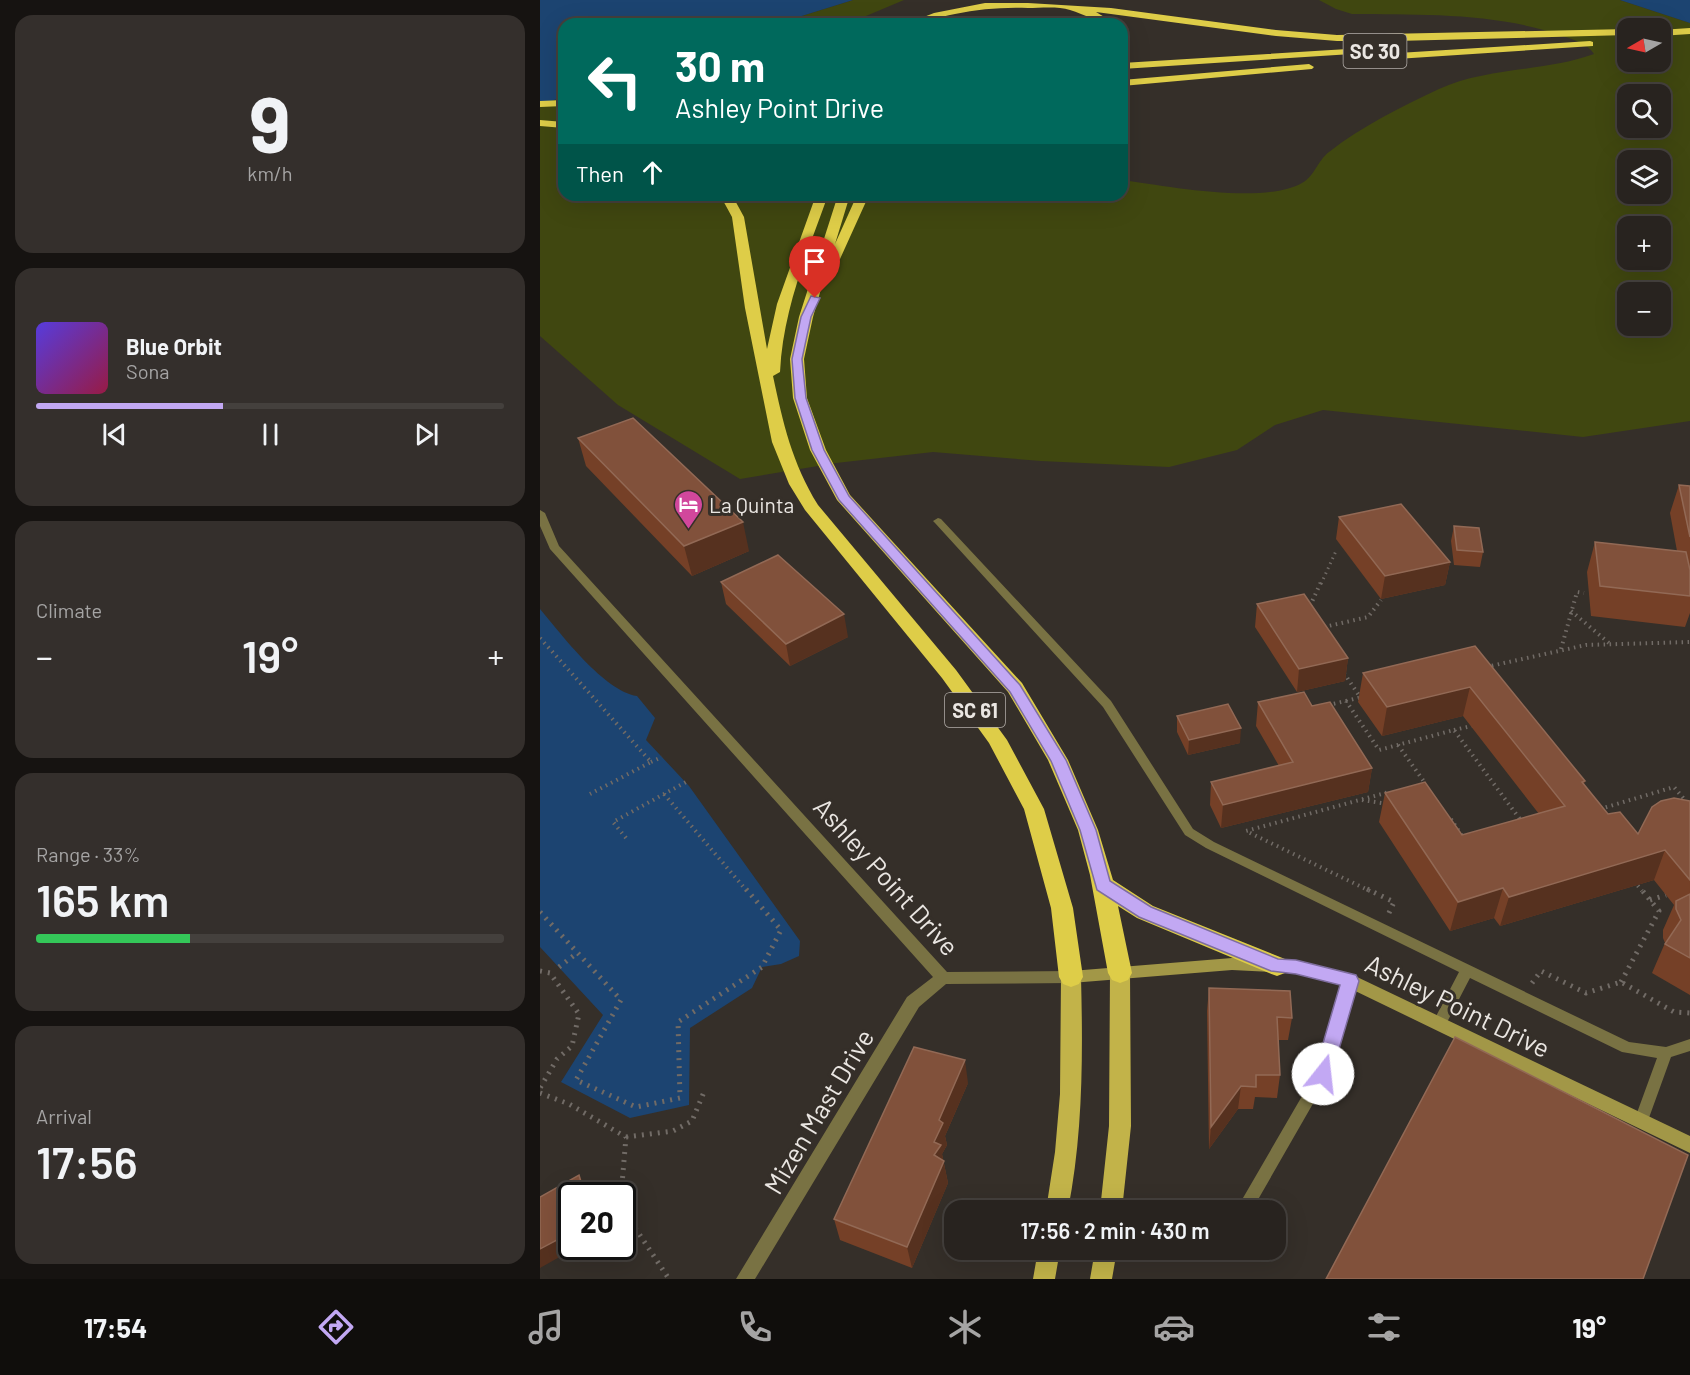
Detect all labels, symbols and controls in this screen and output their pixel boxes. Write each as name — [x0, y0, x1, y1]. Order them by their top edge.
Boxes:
north arrow — [1617, 18, 1671, 72]
map controls — [1617, 18, 1671, 336]
road number: SC 30 — [1344, 34, 1406, 68]
text: 30 m — [675, 40, 765, 90]
icon: left — [576, 42, 654, 120]
text: 9 — [249, 75, 291, 169]
button: search — [1617, 84, 1671, 138]
text: Ashley Point Drive — [675, 91, 884, 123]
button: layers — [1617, 150, 1671, 204]
icon: ahead — [636, 156, 669, 189]
text: Then — [576, 160, 624, 186]
text: km/h — [247, 161, 293, 185]
button: + — [1617, 216, 1671, 270]
pin — [789, 236, 840, 298]
icon: arrive — [798, 245, 831, 278]
button: − — [1617, 282, 1671, 336]
text: Blue Orbit — [126, 333, 222, 359]
text: Sona — [126, 359, 170, 383]
icon: previous — [98, 418, 131, 451]
icon: pause — [254, 418, 287, 451]
icon: next — [410, 418, 443, 451]
hotel icon: La Quinta — [672, 488, 704, 530]
place label: La Quinta — [709, 492, 794, 517]
text: Climate — [36, 598, 102, 622]
text: 19° — [242, 628, 298, 682]
text: − — [36, 636, 53, 676]
text: + — [488, 636, 504, 676]
road number: SC 61 — [945, 693, 1005, 727]
street label: Ashley Point Drive — [808, 791, 966, 961]
text: Range · 33% — [36, 842, 140, 866]
text: 165 km — [36, 872, 169, 926]
street label: Ashley Point Drive — [1361, 947, 1555, 1063]
street label: Mizen Mast Drive — [757, 1023, 879, 1199]
position arrow — [1291, 1042, 1355, 1106]
text: Arrival — [36, 1104, 92, 1128]
text: 17:56 — [36, 1134, 137, 1188]
speed limit sign: 20 — [558, 1182, 636, 1260]
text: 17:56 · 2 min · 430 m — [1020, 1217, 1210, 1243]
icon: directions — [315, 1306, 357, 1348]
icon: music — [525, 1306, 567, 1348]
icon: phone — [734, 1306, 776, 1348]
icon: climate — [944, 1306, 986, 1348]
icon: car — [1153, 1306, 1195, 1348]
icon: filters — [1363, 1306, 1405, 1348]
text: 17:54 — [84, 1311, 147, 1343]
text: 19° — [1572, 1311, 1606, 1343]

